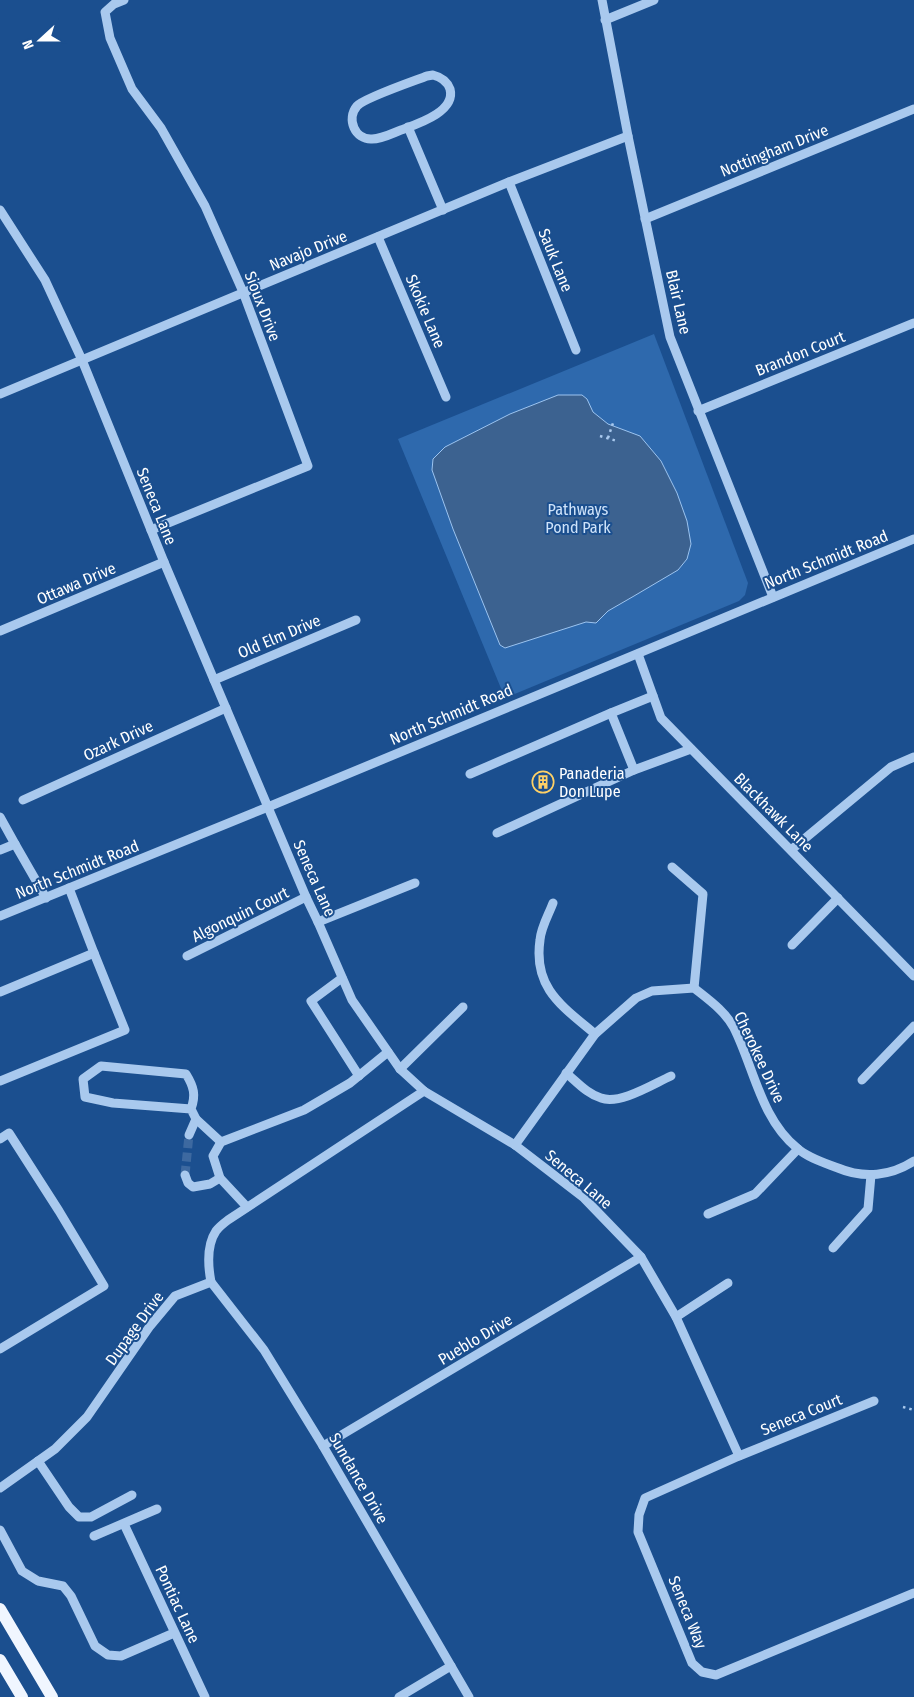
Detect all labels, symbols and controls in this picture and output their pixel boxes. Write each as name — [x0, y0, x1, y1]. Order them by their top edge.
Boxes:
north arrow — [15, 15, 65, 65]
text: N — [19, 38, 38, 51]
street label: Nottingham Drive — [717, 120, 831, 181]
street label: Navajo Drive — [267, 226, 350, 275]
street label: Sauk Lane — [534, 226, 577, 295]
street label: Blair Lane — [662, 268, 695, 336]
street label: Sioux Drive — [241, 269, 285, 344]
street label: Skokie Lane — [402, 272, 450, 351]
street label: Brandon Court — [753, 327, 848, 380]
street label: Seneca Lane — [132, 465, 181, 548]
park label: Pathways Pond Park — [545, 500, 611, 537]
street label: North Schmidt Road — [762, 526, 891, 593]
street label: Ottawa Drive — [34, 558, 119, 609]
street label: Old Elm Drive — [235, 610, 324, 662]
street label: North Schmidt Road — [387, 680, 515, 749]
street label: Ozark Drive — [80, 716, 156, 765]
place label: Panaderia Don Lupe — [559, 764, 625, 801]
street label: Blackhawk Lane — [730, 769, 817, 856]
building icon: Panaderia Don Lupe — [531, 770, 555, 794]
street label: North Schmidt Road — [13, 836, 142, 903]
street label: Seneca Lane — [289, 837, 340, 919]
street label: Algonquin Court — [189, 882, 292, 946]
street label: Cherokee Drive — [730, 1009, 789, 1106]
street label: Seneca Lane — [541, 1146, 616, 1213]
street label: Dupage Drive — [101, 1288, 168, 1369]
street label: Pueblo Drive — [435, 1310, 516, 1369]
street label: Seneca Court — [758, 1389, 845, 1439]
street label: Sundance Drive — [325, 1429, 392, 1527]
street label: Pontiac Lane — [151, 1562, 204, 1646]
street label: Seneca Way — [664, 1573, 711, 1652]

